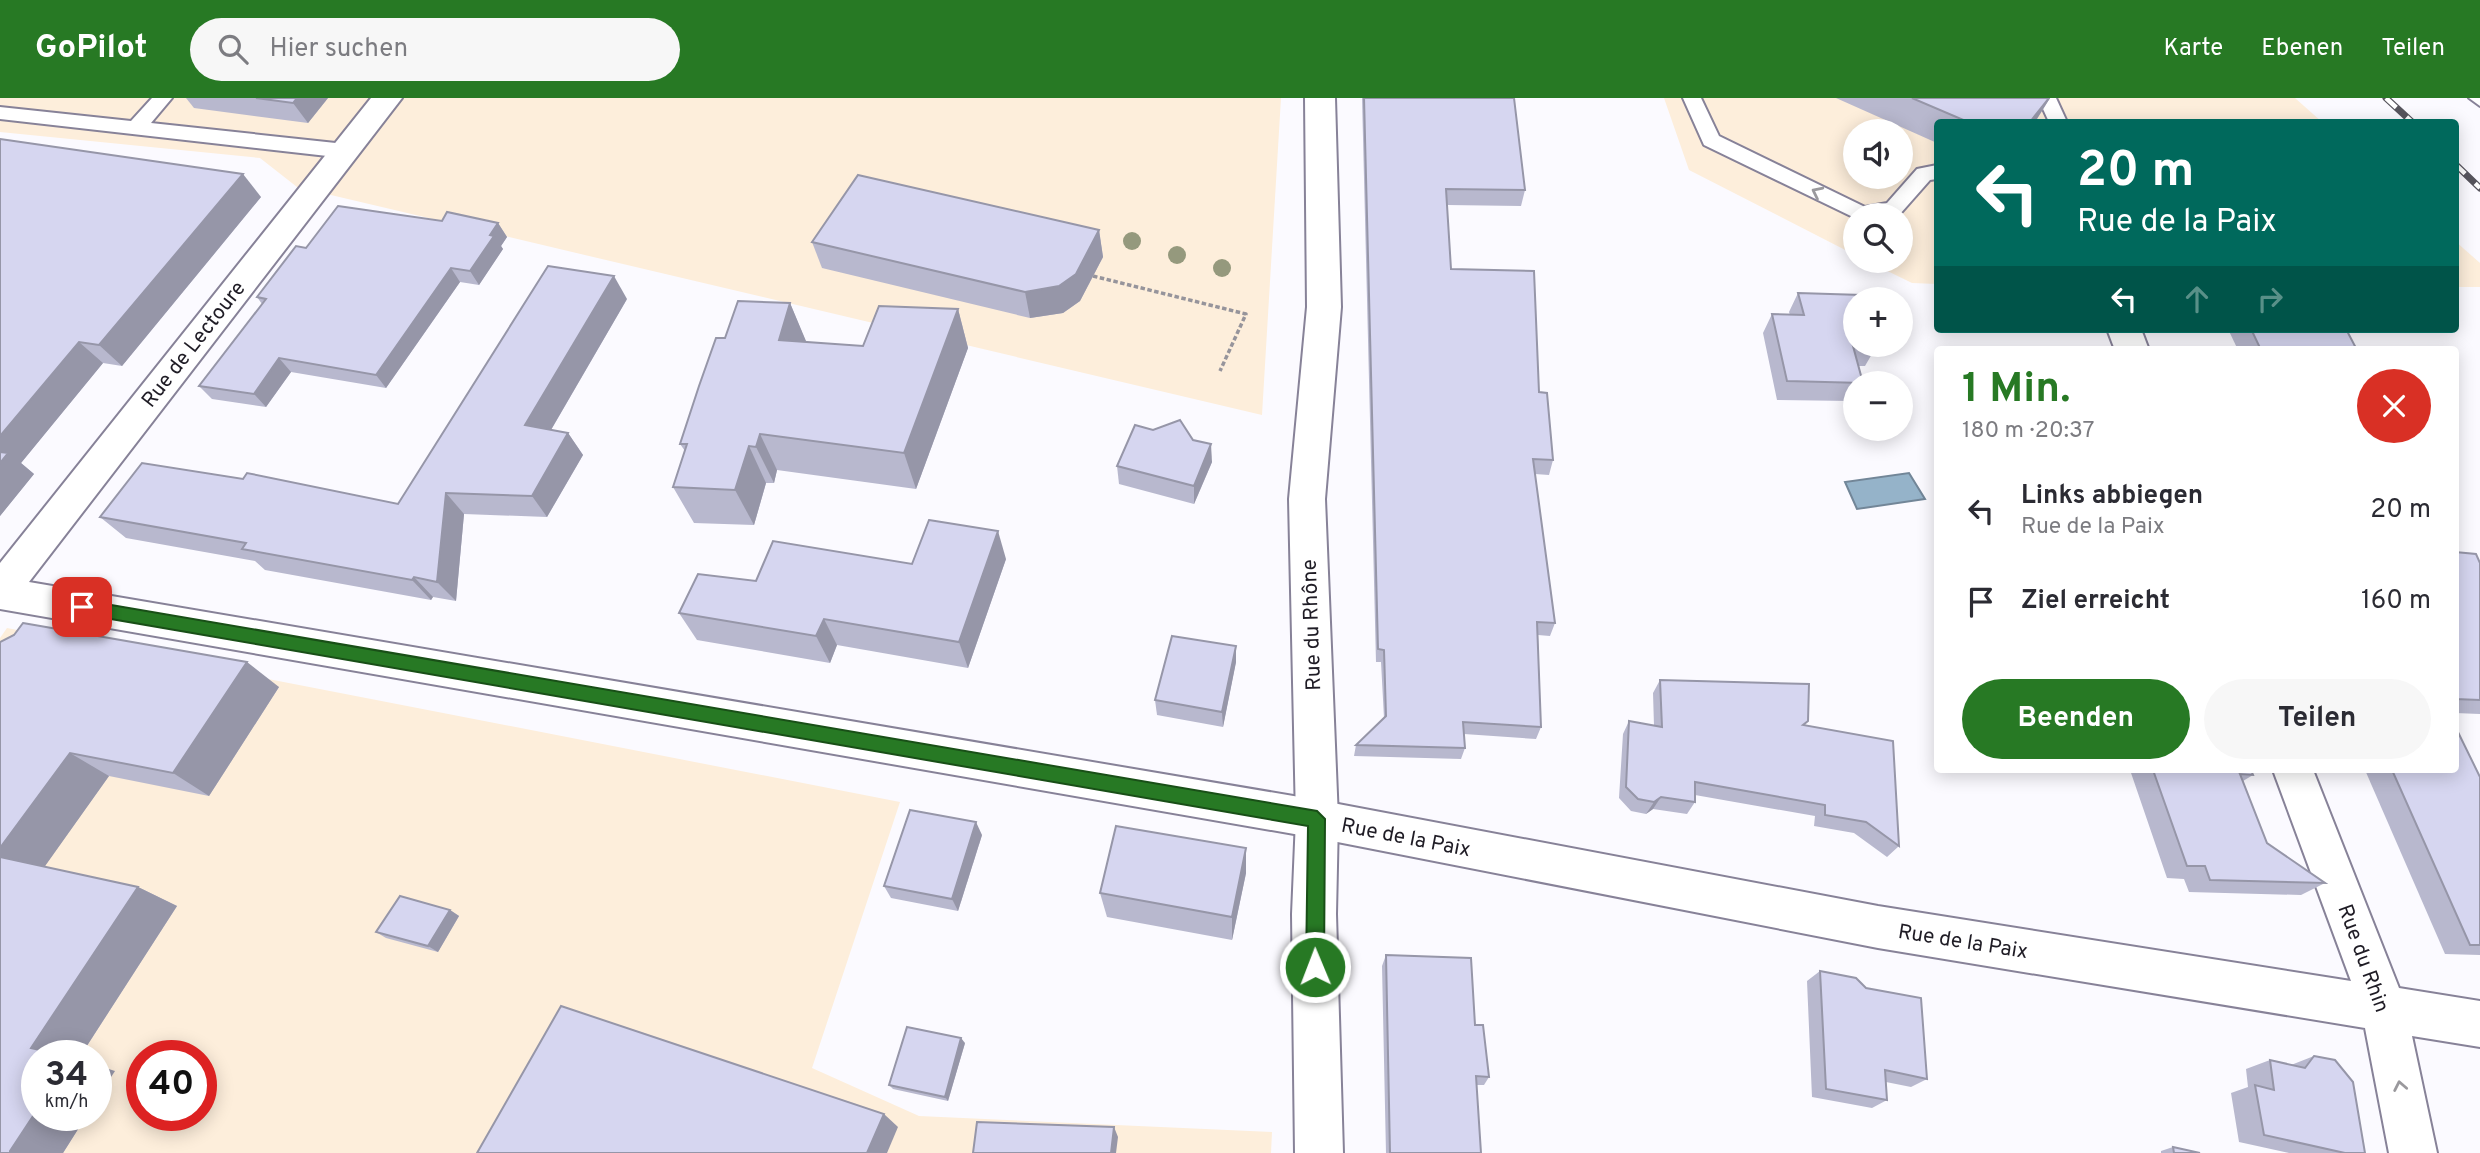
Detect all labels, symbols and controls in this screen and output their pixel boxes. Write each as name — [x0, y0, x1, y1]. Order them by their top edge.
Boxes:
search box — [190, 18, 680, 81]
text: GoPilot — [35, 28, 148, 70]
icon: search — [214, 30, 252, 68]
text: Hier suchen — [270, 33, 408, 66]
text: Karte — [2163, 34, 2223, 64]
text: Ebenen — [2261, 34, 2343, 64]
text: Teilen — [2381, 34, 2445, 64]
map controls — [1843, 119, 1913, 441]
button: sound — [1843, 119, 1913, 189]
text: 20 m — [2077, 142, 2194, 204]
icon: left — [1962, 147, 2053, 238]
one-way arrow — [1812, 186, 1824, 200]
button: search — [1843, 203, 1913, 273]
text: Rue de la Paix — [2077, 203, 2277, 243]
street label: Rue de Lectoure — [136, 276, 252, 414]
icon: left — [2105, 280, 2143, 318]
icon: ahead — [2178, 280, 2216, 318]
icon: right — [2251, 280, 2289, 318]
button: + — [1843, 287, 1913, 357]
text: 1 Min. — [1962, 364, 2071, 417]
button: close — [2357, 369, 2431, 443]
button: − — [1843, 371, 1913, 441]
text: 180 m · 20:37 — [1962, 417, 2095, 446]
text: Links abbiegen — [2021, 480, 2203, 513]
icon: left — [1962, 492, 2000, 530]
text: 20 m — [2370, 494, 2431, 527]
text: Rue de la Paix — [2021, 513, 2165, 542]
street label: Rue du Rhône — [1297, 559, 1328, 691]
pin — [52, 577, 112, 637]
icon: arrive — [1962, 583, 2000, 621]
text: Ziel erreicht — [2021, 585, 2170, 618]
text: 160 m — [2361, 585, 2431, 618]
icon: arrive — [63, 588, 101, 626]
button: Beenden — [1962, 679, 2190, 759]
button: Teilen — [2204, 679, 2431, 759]
street label: Rue de la Paix — [1339, 813, 1473, 864]
street label: Rue du Rhin — [2331, 901, 2395, 1016]
street label: Rue de la Paix — [1896, 919, 2030, 966]
position arrow — [1278, 930, 1352, 1004]
speed limit sign: 40 — [126, 1040, 217, 1131]
text: 34 — [45, 1054, 88, 1098]
one-way arrow — [2394, 1080, 2409, 1092]
text: km/h — [45, 1091, 88, 1114]

